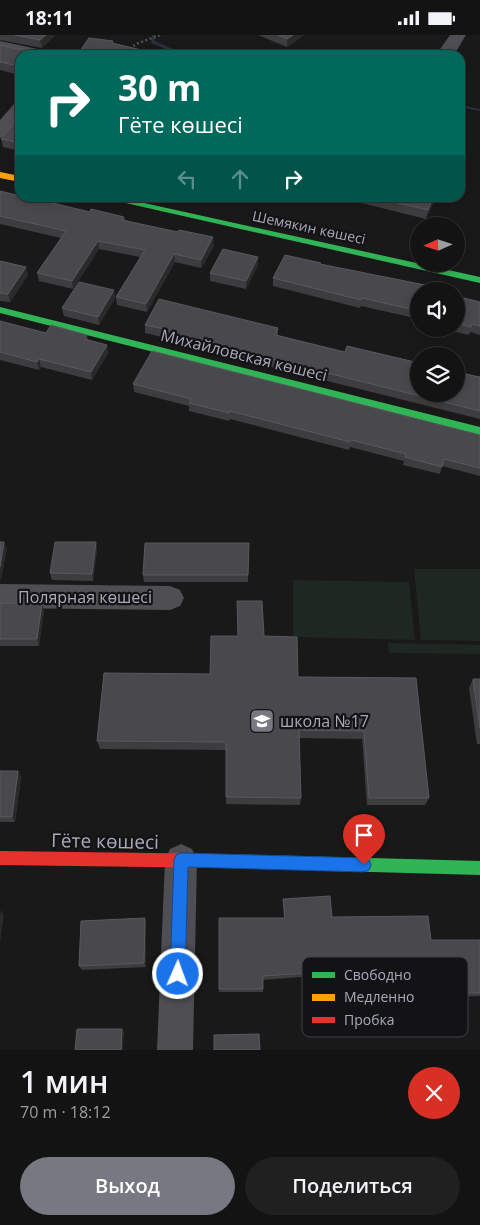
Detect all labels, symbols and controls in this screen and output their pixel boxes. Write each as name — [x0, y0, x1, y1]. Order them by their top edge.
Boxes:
text: 18:11 — [25, 5, 74, 31]
text: 30 m — [118, 64, 201, 111]
icon: right — [35, 70, 100, 135]
text: Гёте көшесі — [118, 109, 243, 139]
icon: left — [173, 165, 201, 193]
icon: ahead — [226, 165, 254, 193]
icon: right — [279, 165, 307, 193]
street label: Шемякин көшесі — [251, 206, 367, 248]
north arrow — [410, 217, 465, 273]
map controls — [410, 217, 465, 402]
button: sound — [410, 282, 465, 337]
street label: Михайловская көшесі — [159, 324, 329, 386]
button: layers — [410, 347, 465, 402]
street label: Полярная көшесі — [18, 586, 152, 608]
school or university icon: школа №17 — [249, 708, 275, 734]
place label: школа №17 — [280, 710, 369, 732]
pin — [343, 814, 385, 865]
icon: arrive — [350, 821, 378, 849]
street label: Гёте көшесі — [51, 827, 159, 855]
position arrow — [151, 947, 203, 999]
legend — [302, 957, 468, 1037]
text: Свободно — [344, 965, 411, 984]
text: Медленно — [344, 987, 415, 1006]
text: Пробка — [344, 1010, 395, 1029]
text: 1 мин — [20, 1061, 108, 1102]
button: close — [408, 1067, 460, 1119]
text: 70 m · 18:12 — [20, 1101, 111, 1123]
button: Выход — [20, 1157, 235, 1215]
button: Поделиться — [245, 1157, 460, 1215]

